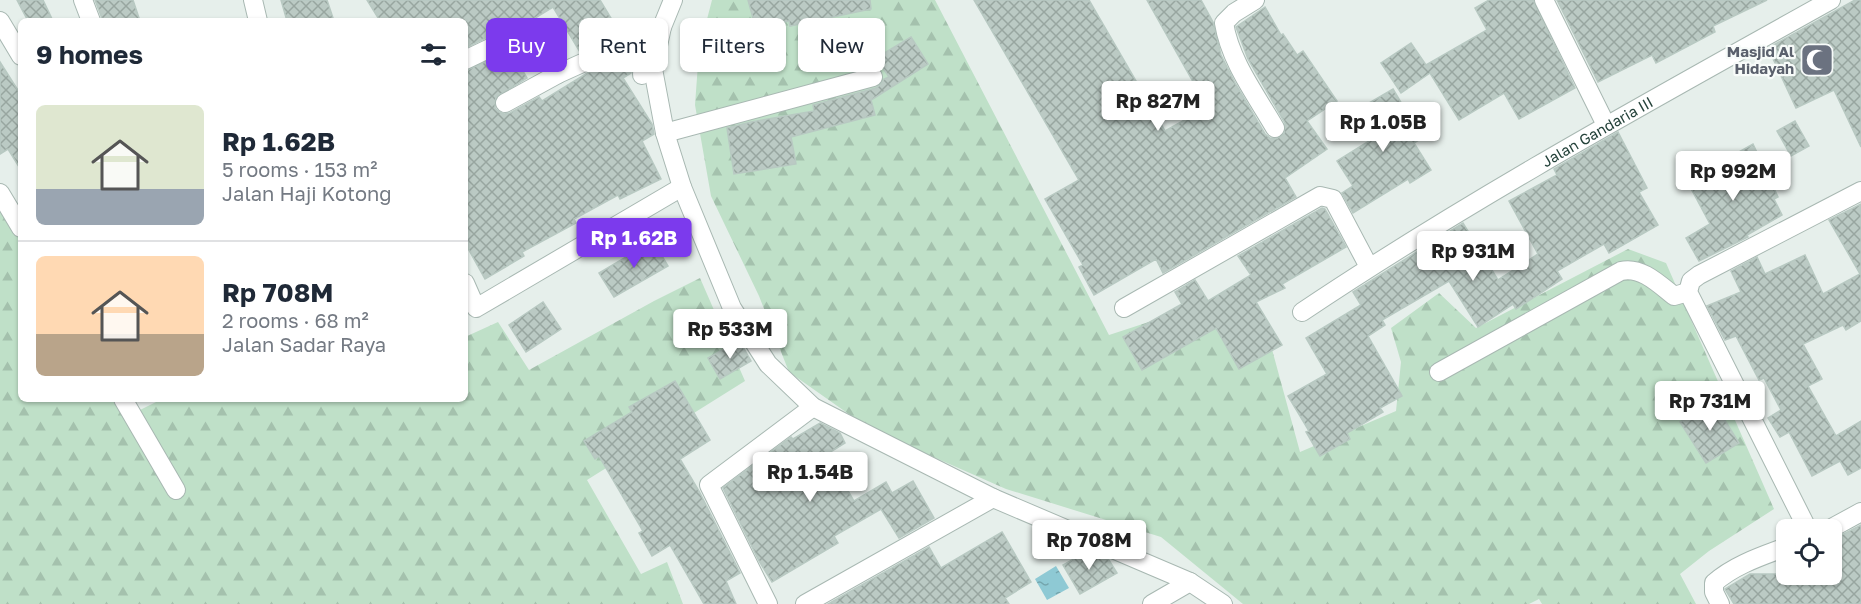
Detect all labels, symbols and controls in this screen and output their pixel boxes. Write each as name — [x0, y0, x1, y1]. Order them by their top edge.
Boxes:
chip: Buy — [486, 18, 567, 72]
chip: Rent — [579, 18, 668, 72]
chip: Filters — [680, 18, 786, 72]
chip: New — [798, 18, 885, 72]
icon: filters — [417, 38, 450, 71]
text: 9 homes — [36, 39, 143, 70]
place label: Masjid Al Hidayah — [1727, 42, 1794, 77]
mosque icon: Masjid Al Hidayah — [1799, 42, 1835, 78]
pin: Rp 827M — [1103, 81, 1213, 132]
text: Rp 827M — [1116, 88, 1200, 112]
street label: Jalan Gandaria III — [1538, 92, 1656, 170]
pin: Rp 1.05B — [1321, 102, 1445, 153]
text: Rp 1.05B — [1339, 109, 1427, 133]
text: Rp 1.62B — [222, 126, 335, 157]
icon: home — [84, 129, 156, 201]
pin: Rp 992M — [1678, 151, 1788, 202]
text: 5 rooms · 153 m² — [222, 157, 377, 181]
text: Rp 992M — [1690, 158, 1776, 182]
text: Jalan Haji Kotong — [222, 181, 392, 205]
pin: Rp 1.62B — [572, 218, 696, 269]
text: Rp 1.62B — [591, 225, 677, 249]
pin: Rp 931M — [1418, 231, 1528, 282]
text: Rp 931M — [1431, 238, 1515, 262]
text: Rp 708M — [222, 277, 333, 308]
icon: home — [84, 280, 156, 352]
text: 2 rooms · 68 m² — [222, 308, 369, 332]
pin: Rp 533M — [675, 309, 785, 360]
text: Rp 533M — [687, 316, 773, 340]
text: Jalan Sadar Raya — [222, 332, 386, 356]
pin: Rp 731M — [1655, 381, 1765, 432]
text: Rp 731M — [1669, 388, 1751, 412]
pin: Rp 1.54B — [748, 452, 872, 503]
text: Rp 1.54B — [767, 459, 853, 483]
map controls — [1776, 519, 1842, 585]
button: locate — [1776, 519, 1842, 585]
pin: Rp 708M — [1034, 520, 1144, 571]
text: Rp 708M — [1046, 527, 1132, 551]

